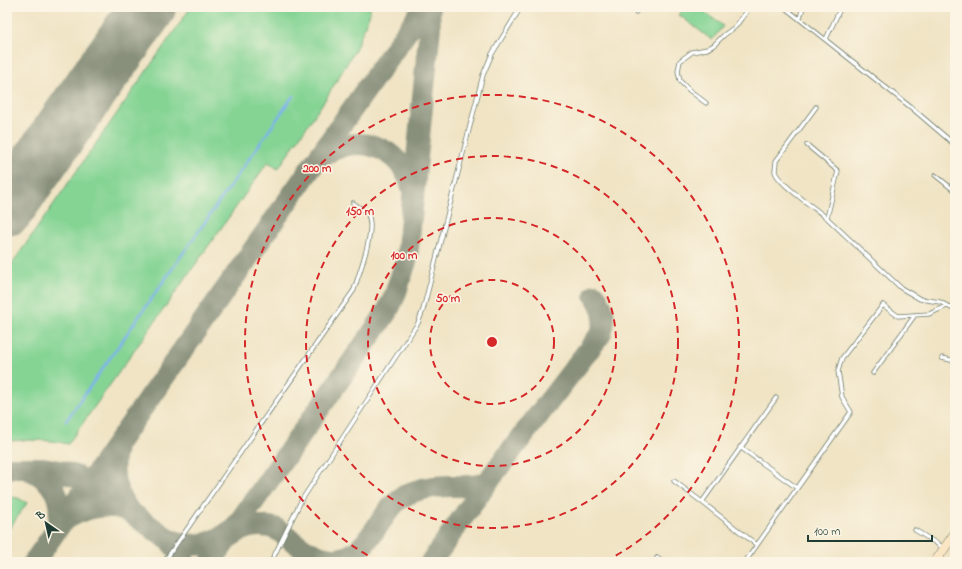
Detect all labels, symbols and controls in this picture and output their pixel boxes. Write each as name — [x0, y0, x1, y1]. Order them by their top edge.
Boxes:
text: 200 m — [302, 160, 332, 178]
text: 150 m — [346, 203, 375, 221]
text: 100 m — [391, 247, 418, 265]
text: 50 m — [436, 290, 461, 308]
centre of rings — [485, 335, 499, 349]
north arrow — [26, 503, 66, 543]
text: B — [33, 507, 49, 525]
scale bar — [808, 517, 932, 543]
text: 100 m — [814, 523, 841, 541]

